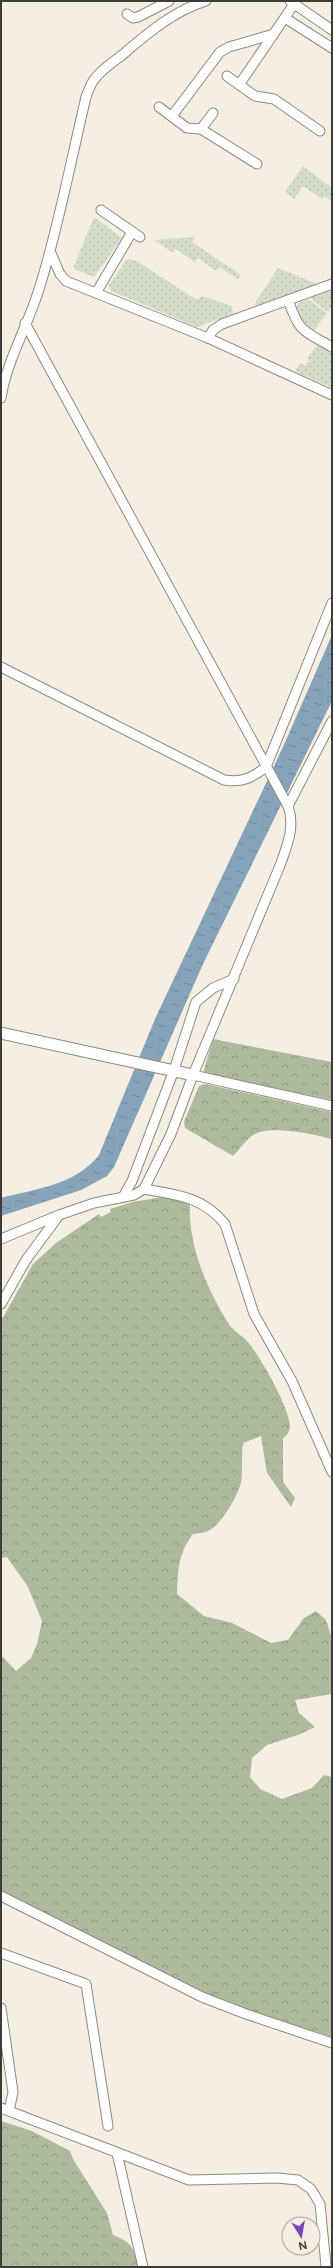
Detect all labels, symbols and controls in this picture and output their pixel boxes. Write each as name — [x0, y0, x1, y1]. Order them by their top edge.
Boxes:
north arrow — [281, 2216, 321, 2256]
text: N — [297, 2238, 308, 2253]

